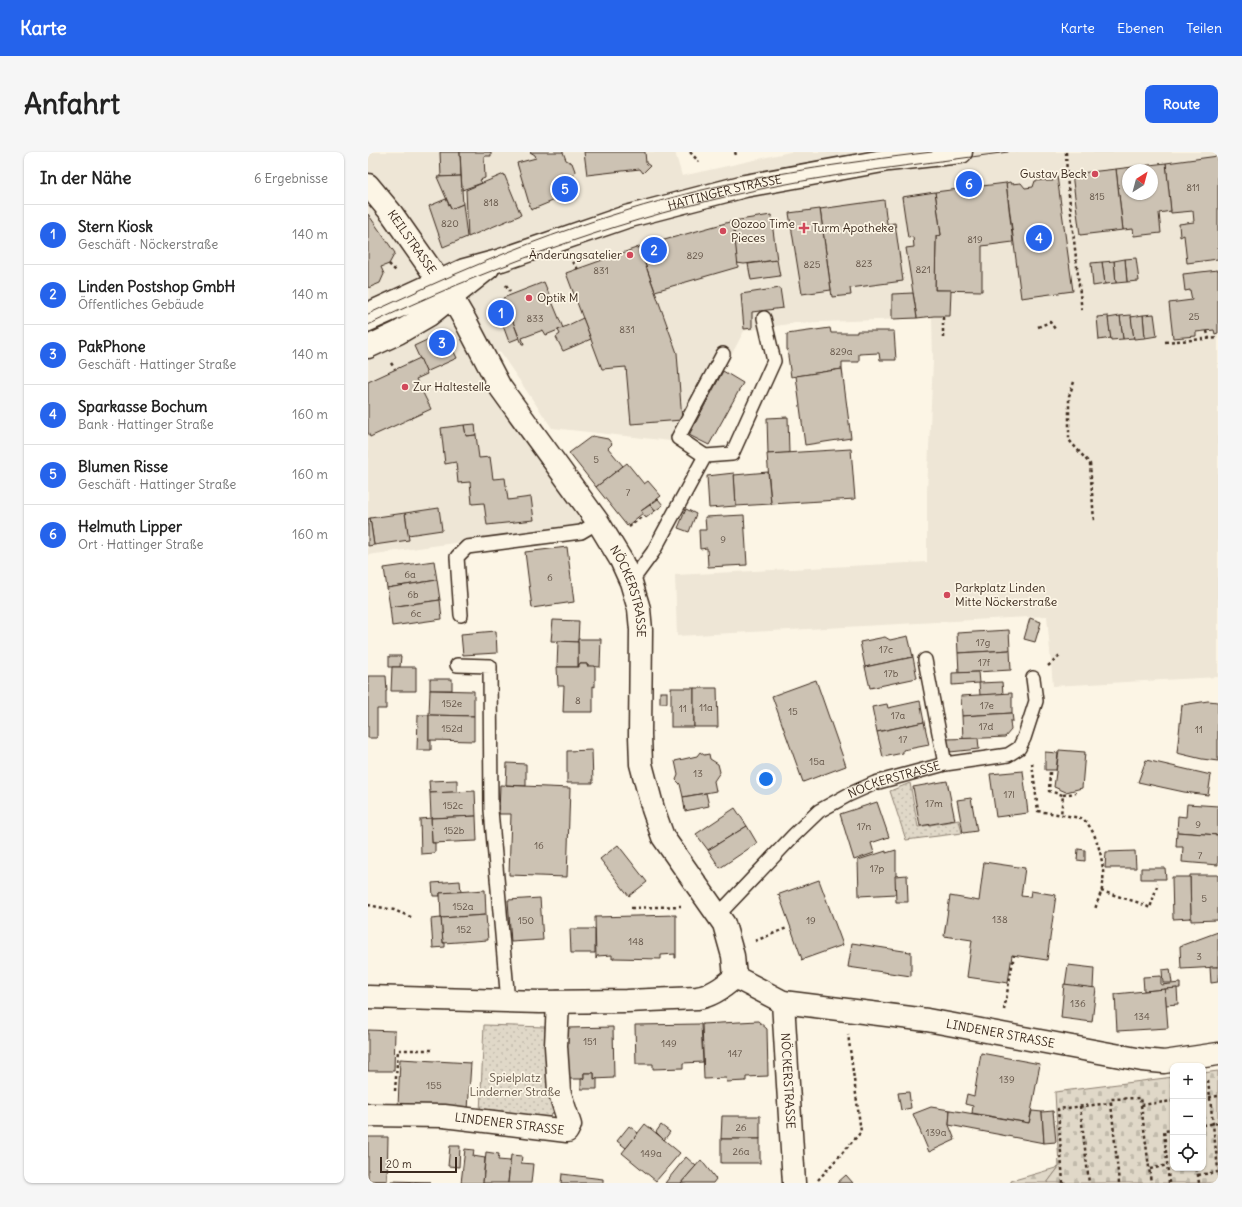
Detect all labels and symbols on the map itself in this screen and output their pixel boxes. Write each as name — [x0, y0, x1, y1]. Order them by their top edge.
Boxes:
north arrow — [1122, 164, 1158, 200]
place label: Gustav Beck — [1020, 166, 1087, 181]
pin: 6 — [956, 169, 982, 199]
marker: Gustav Beck — [1090, 169, 1100, 179]
street label: HATTINGER STRASSE — [666, 171, 783, 213]
pin: 5 — [552, 174, 578, 204]
house number: 811 — [1186, 181, 1200, 194]
house number: 815 — [1089, 190, 1105, 203]
house number: 818 — [483, 196, 499, 209]
street label: KEILSTRASSE — [384, 207, 440, 277]
place label: Oozoo Time Pieces — [731, 216, 795, 245]
house number: 820 — [441, 217, 459, 230]
place label: Turm Apotheke — [812, 220, 894, 235]
marker: Turm Apotheke — [799, 223, 809, 233]
pin: 4 — [1026, 223, 1052, 253]
marker: Oozoo Time Pieces — [718, 226, 728, 236]
house number: 819 — [967, 233, 983, 246]
pin: 2 — [641, 235, 667, 265]
place label: Änderungsatelier — [529, 247, 622, 262]
house number: 829 — [687, 249, 704, 262]
marker: Änderungsatelier — [625, 250, 635, 260]
house number: 823 — [856, 257, 873, 270]
house number: 825 — [804, 258, 821, 271]
house number: 821 — [915, 263, 931, 276]
house number: 831 — [593, 264, 609, 277]
place label: Optik M — [537, 290, 579, 305]
marker: Optik M — [524, 293, 534, 303]
pin: 1 — [488, 298, 514, 328]
house number: 25 — [1188, 310, 1200, 323]
house number: 833 — [526, 312, 544, 325]
house number: 831 — [619, 323, 635, 336]
pin: 3 — [429, 328, 455, 358]
house number: 829a — [830, 345, 853, 358]
place label: Zur Haltestelle — [413, 379, 491, 394]
marker: Zur Haltestelle — [400, 382, 410, 392]
house number: 5 — [593, 453, 599, 466]
house number: 7 — [626, 486, 631, 499]
house number: 9 — [720, 533, 726, 546]
street label: NÖCKERSTRASSE — [607, 543, 649, 638]
house number: 6a — [404, 568, 416, 581]
house number: 6 — [547, 571, 553, 584]
place label: Parkplatz Linden Mitte Nöckerstraße — [955, 580, 1057, 609]
house number: 6b — [407, 588, 419, 601]
marker: Parkplatz Linden Mitte Nöckerstraße — [942, 590, 952, 600]
house number: 6c — [411, 607, 421, 620]
house number: 17g — [976, 636, 990, 649]
house number: 17c — [879, 643, 893, 656]
house number: 17f — [978, 656, 991, 669]
house number: 17b — [884, 667, 899, 680]
house number: 8 — [575, 694, 581, 707]
house number: 152e — [442, 697, 462, 710]
house number: 17e — [980, 699, 994, 712]
house number: 11a — [699, 701, 713, 714]
house number: 11 — [679, 702, 687, 715]
house number: 15 — [788, 705, 798, 718]
house number: 17a — [891, 709, 906, 722]
house number: 17d — [979, 720, 993, 733]
house number: 152d — [441, 722, 463, 735]
house number: 11 — [1195, 723, 1203, 736]
house number: 17 — [899, 733, 908, 746]
house number: 15a — [809, 755, 825, 768]
street label: NÖCKERSTRASSE — [845, 758, 942, 801]
house number: 13 — [693, 767, 703, 780]
your location — [756, 769, 776, 789]
house number: 17l — [1003, 788, 1015, 801]
house number: 17m — [925, 797, 943, 810]
house number: 152c — [443, 799, 463, 812]
house number: 9 — [1195, 818, 1201, 831]
house number: 17n — [857, 820, 872, 833]
house number: 152b — [444, 824, 465, 837]
house number: 16 — [534, 839, 544, 852]
house number: 7 — [1198, 849, 1203, 862]
house number: 17p — [870, 862, 885, 875]
house number: 5 — [1201, 892, 1207, 905]
house number: 152a — [453, 900, 474, 913]
house number: 138 — [992, 913, 1008, 926]
house number: 150 — [518, 914, 534, 927]
house number: 19 — [806, 914, 816, 927]
house number: 152 — [456, 923, 472, 936]
house number: 148 — [628, 935, 644, 948]
house number: 3 — [1196, 950, 1202, 963]
house number: 136 — [1070, 997, 1086, 1010]
house number: 134 — [1134, 1010, 1150, 1023]
street label: LINDENER STRASSE — [945, 1016, 1056, 1051]
street label: NÖCKERSTRASSE — [778, 1032, 799, 1129]
house number: 151 — [583, 1035, 597, 1048]
house number: 149 — [661, 1037, 677, 1050]
house number: 147 — [728, 1047, 742, 1060]
park label: Spielplatz Linderner Straße — [470, 1070, 560, 1099]
house number: 139 — [999, 1073, 1015, 1086]
house number: 155 — [426, 1079, 442, 1092]
street label: LINDENER STRASSE — [454, 1109, 565, 1138]
house number: 26 — [735, 1121, 747, 1134]
house number: 139a — [925, 1126, 947, 1139]
house number: 26a — [733, 1145, 750, 1158]
house number: 149a — [640, 1147, 662, 1160]
scale bar — [380, 1155, 457, 1174]

